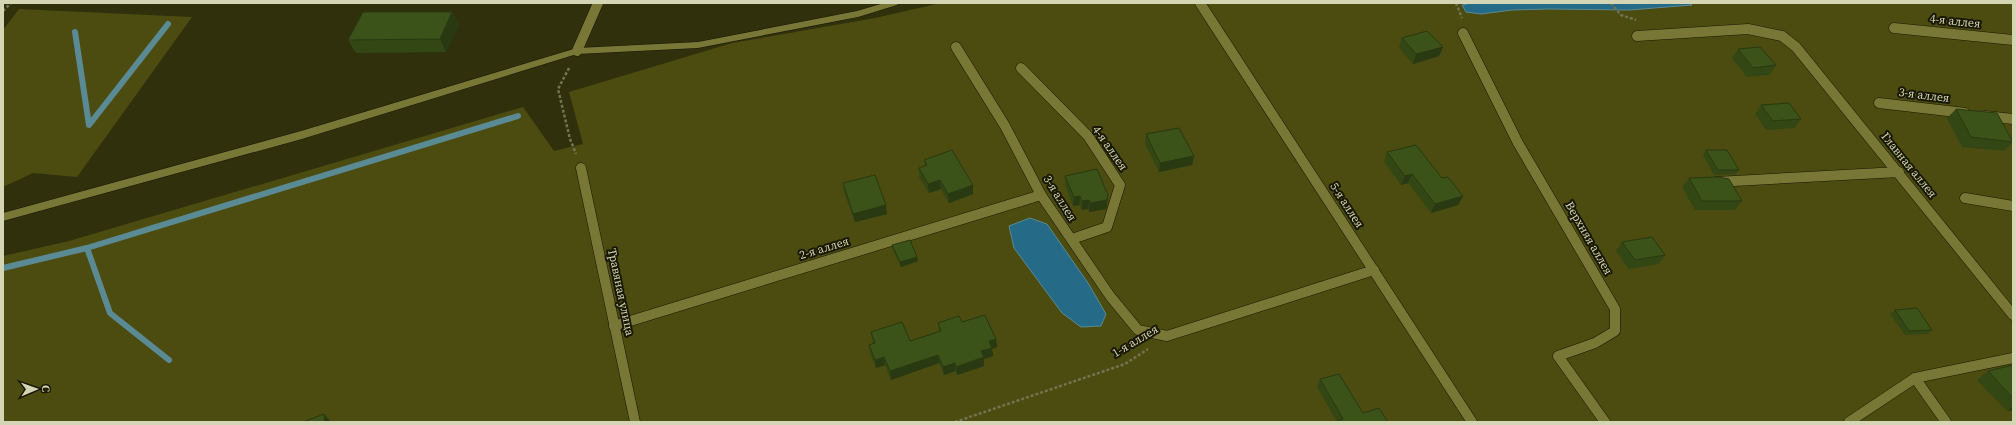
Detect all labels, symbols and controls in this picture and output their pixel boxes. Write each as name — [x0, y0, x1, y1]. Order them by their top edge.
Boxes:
street label: 4-я аллея — [1929, 10, 1981, 32]
street label: 3-я аллея — [1898, 84, 1950, 106]
street label: 4-я аллея — [1089, 122, 1131, 174]
street label: Главная аллея — [1878, 129, 1940, 201]
street label: 3-я аллея — [1040, 172, 1080, 224]
street label: 5-я аллея — [1326, 179, 1368, 231]
street label: Верхняя аллея — [1562, 198, 1616, 278]
street label: 2-я аллея — [797, 233, 851, 263]
street label: Травяная улица — [604, 247, 638, 338]
street label: 1-я аллея — [1109, 321, 1161, 361]
north arrow — [16, 369, 56, 409]
text: С — [38, 385, 53, 393]

